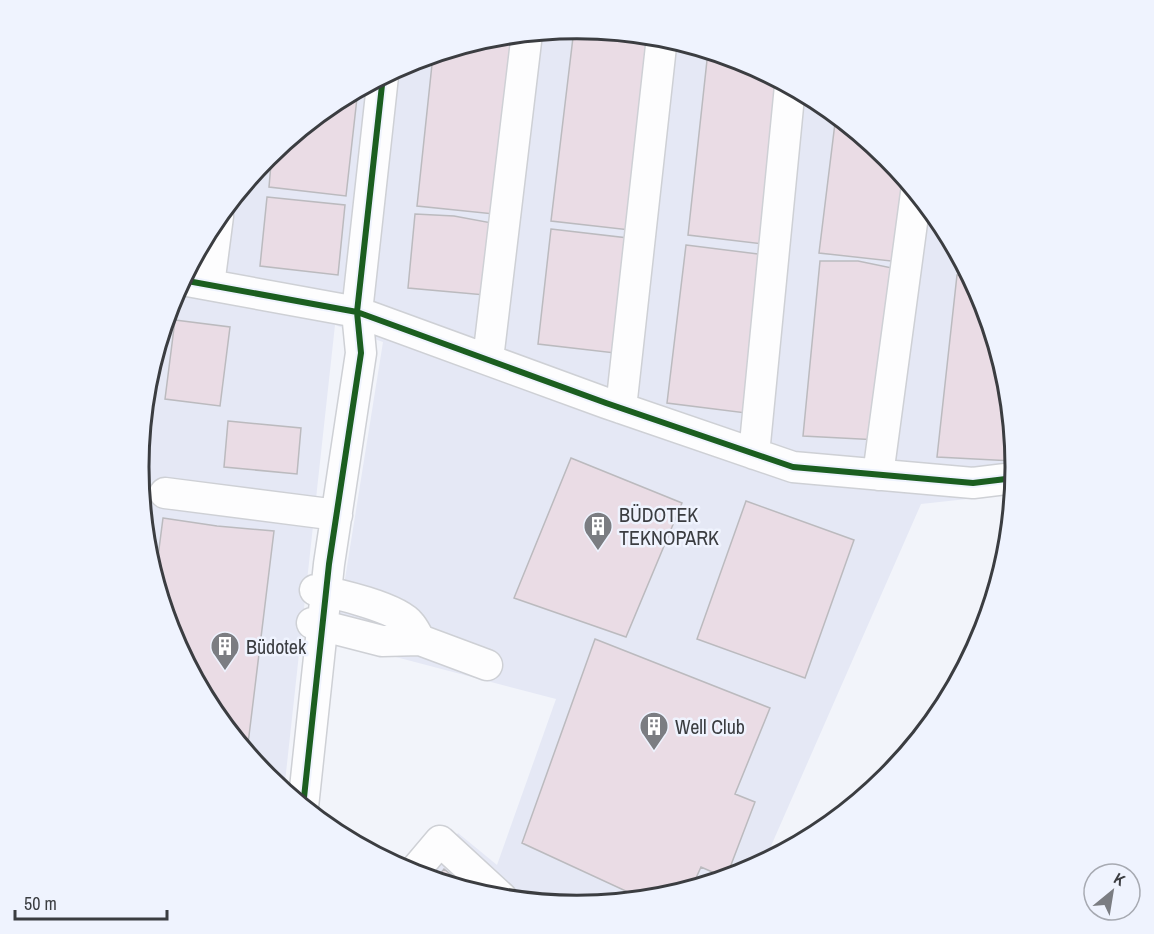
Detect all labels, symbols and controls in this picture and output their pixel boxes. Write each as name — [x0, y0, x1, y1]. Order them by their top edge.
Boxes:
place label: BÜDOTEK TEKNOPARK — [619, 501, 719, 551]
building icon: BÜDOTEK TEKNOPARK — [582, 510, 614, 552]
building icon: Büdotek — [209, 630, 241, 672]
place label: Büdotek — [246, 633, 307, 660]
building icon: Well Club — [638, 710, 670, 752]
place label: Well Club — [675, 713, 745, 740]
north arrow — [1082, 862, 1142, 922]
text: K — [1110, 867, 1130, 891]
scale bar — [15, 883, 166, 921]
text: 50 m — [24, 891, 57, 916]

